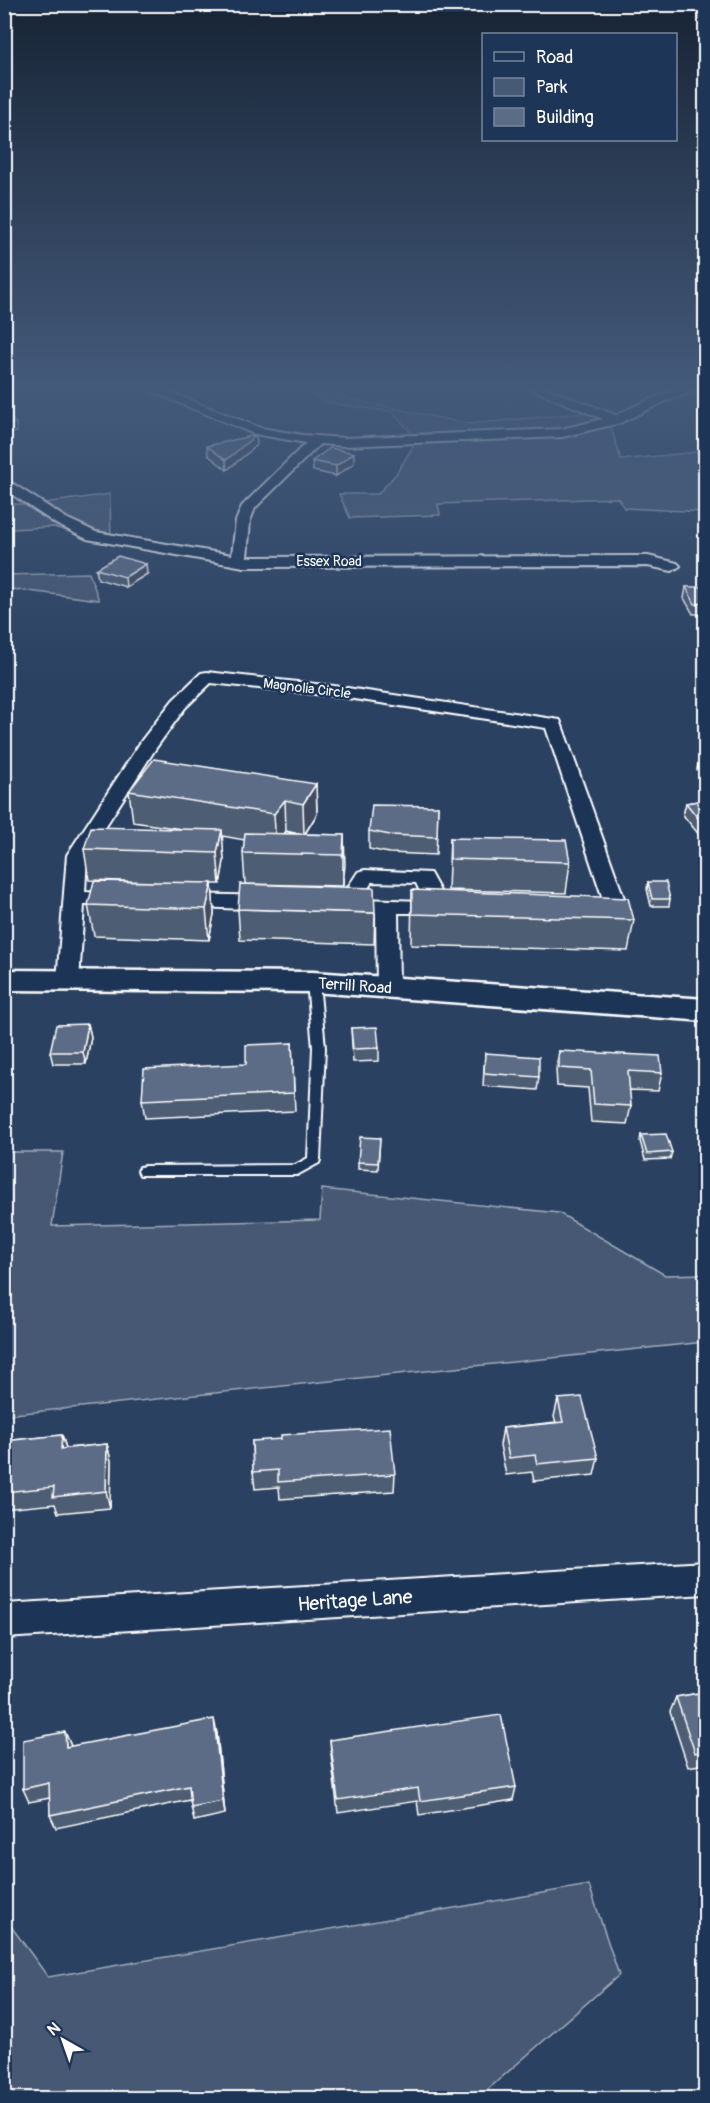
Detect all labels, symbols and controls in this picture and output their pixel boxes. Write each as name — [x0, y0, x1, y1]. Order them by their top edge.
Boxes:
legend — [482, 33, 677, 141]
text: Road — [536, 46, 573, 69]
text: Park — [536, 76, 568, 99]
text: Building — [536, 106, 594, 129]
street label: Essex Road — [296, 553, 362, 570]
street label: Magnolia Circle — [262, 675, 352, 702]
street label: Terrill Road — [317, 973, 393, 999]
street label: Heritage Lane — [297, 1584, 414, 1617]
north arrow — [33, 2010, 93, 2070]
text: N — [43, 2018, 65, 2040]

